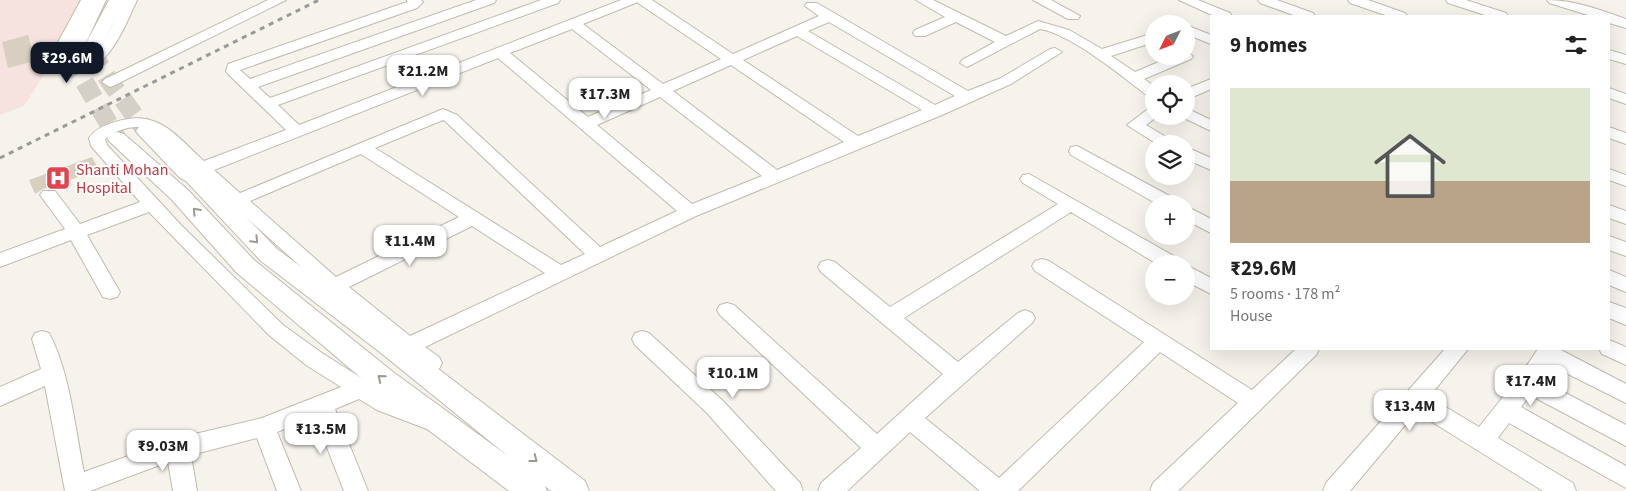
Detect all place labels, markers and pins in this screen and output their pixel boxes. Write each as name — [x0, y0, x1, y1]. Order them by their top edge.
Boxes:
pin: ₹29.6M — [26, 42, 108, 84]
pin: ₹21.2M — [382, 54, 464, 97]
pin: ₹17.3M — [564, 78, 646, 120]
place label: Shanti Mohan Hospital — [76, 159, 168, 199]
hospital icon: Shanti Mohan Hospital — [45, 165, 71, 191]
pin: ₹11.4M — [369, 224, 451, 267]
pin: ₹10.1M — [692, 356, 774, 399]
pin: ₹17.4M — [1490, 364, 1572, 407]
pin: ₹13.4M — [1369, 390, 1451, 432]
pin: ₹13.5M — [280, 412, 362, 455]
pin: ₹9.03M — [122, 430, 204, 472]

